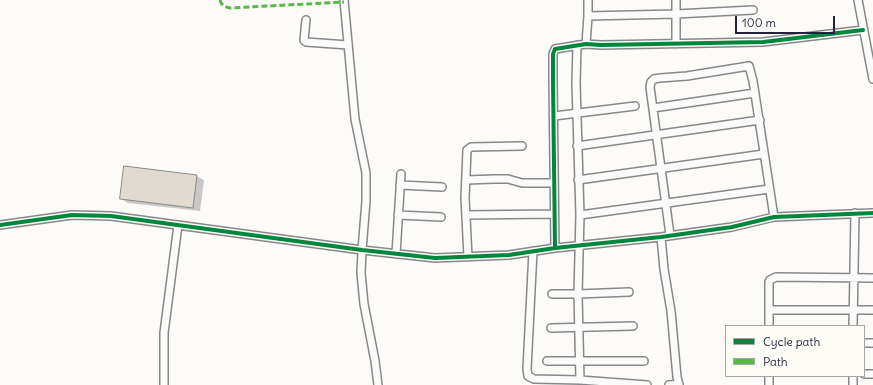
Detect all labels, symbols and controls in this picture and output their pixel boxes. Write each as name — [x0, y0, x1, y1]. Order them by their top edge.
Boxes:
scale bar — [737, 8, 837, 34]
text: 100 m — [742, 15, 776, 30]
legend — [725, 325, 865, 377]
text: Cycle path — [763, 334, 820, 349]
text: Path — [763, 354, 788, 369]

